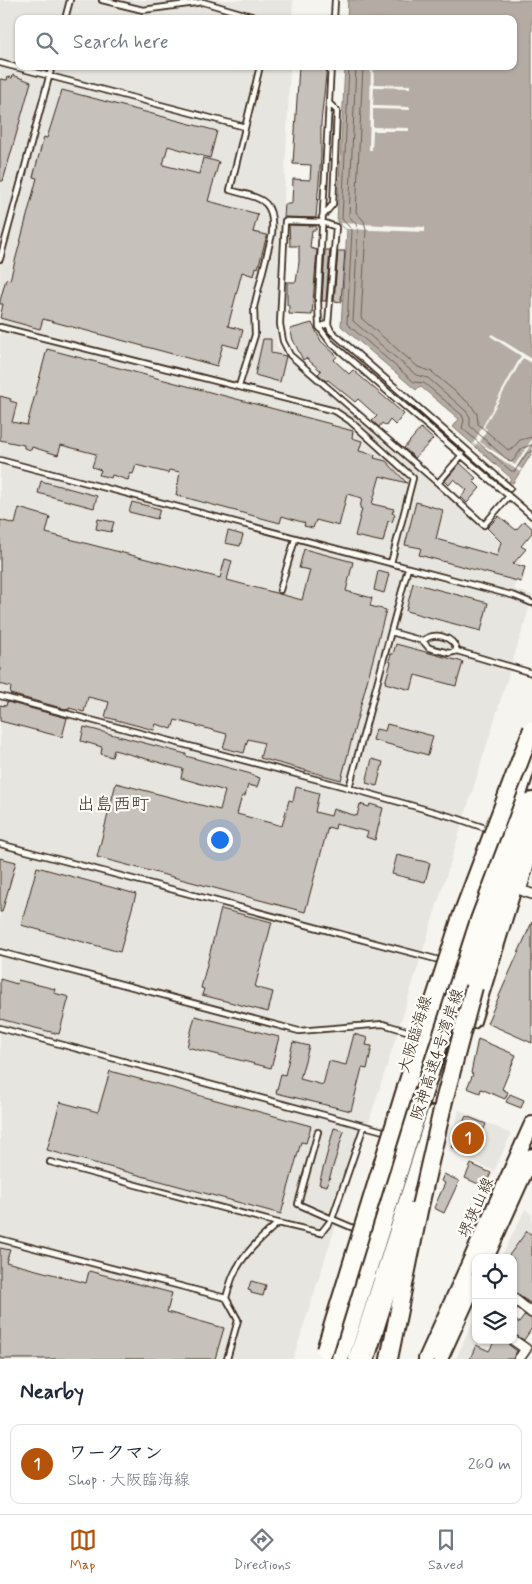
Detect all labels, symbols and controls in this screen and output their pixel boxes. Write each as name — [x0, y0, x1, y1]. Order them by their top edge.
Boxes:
search box — [15, 15, 517, 70]
icon: search — [33, 29, 61, 57]
text: Search here — [73, 30, 169, 55]
district label: 出島西町 — [77, 793, 149, 817]
your location — [207, 827, 233, 853]
street label: 阪神高速4号湾岸線 — [406, 986, 469, 1123]
street label: 大阪臨海線 — [394, 993, 437, 1076]
pin: 1 — [452, 1119, 484, 1157]
street label: 堺狭山線 — [454, 1174, 499, 1241]
map controls — [472, 1254, 517, 1344]
button: locate — [472, 1254, 517, 1299]
button: layers — [472, 1299, 517, 1344]
text: Nearby — [20, 1378, 84, 1406]
text: ワークマン — [68, 1441, 163, 1466]
text: 1 — [33, 1454, 41, 1475]
text: 260 m — [468, 1454, 511, 1475]
text: Shop · 大阪臨海線 — [68, 1470, 190, 1491]
tab: Map — [69, 1526, 97, 1574]
tab: Directions — [234, 1526, 291, 1574]
tab: Saved — [428, 1526, 463, 1574]

